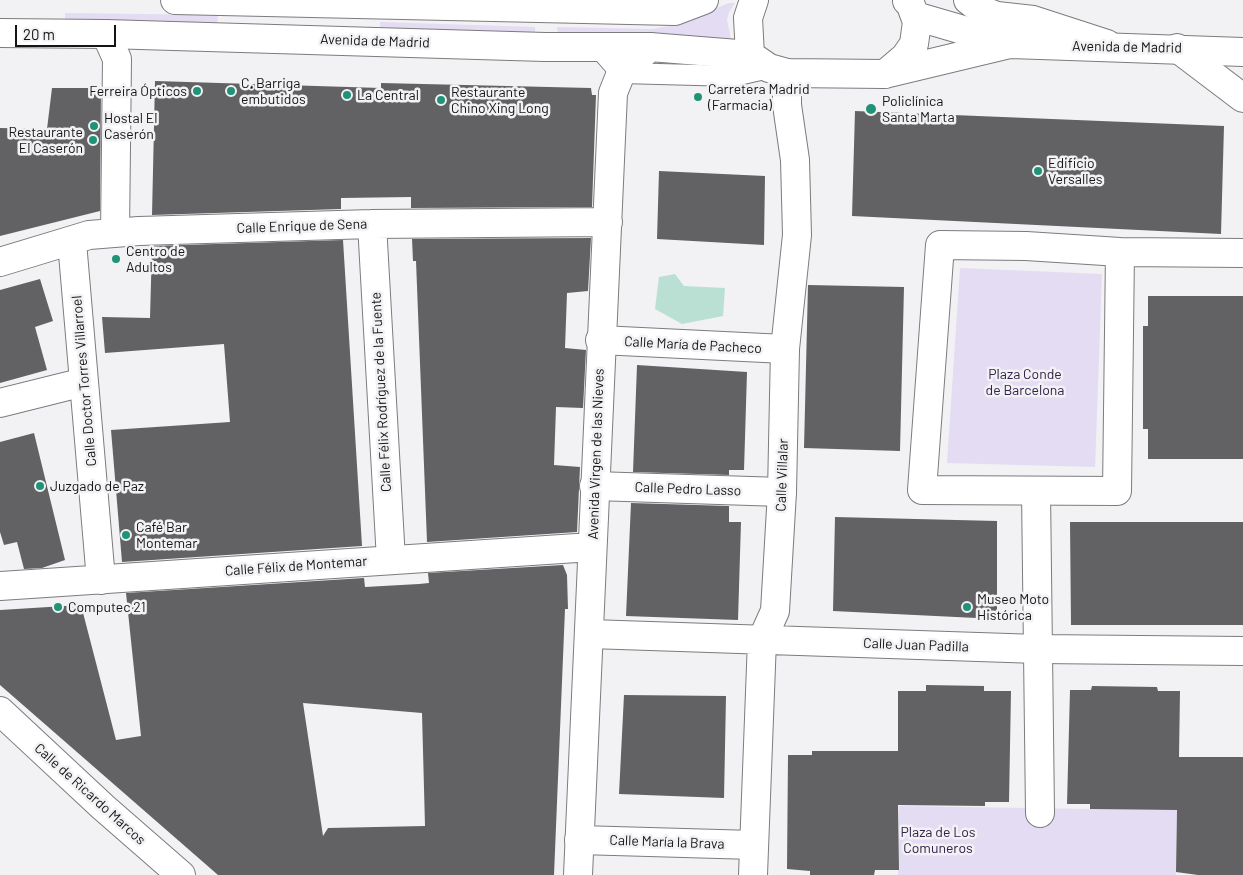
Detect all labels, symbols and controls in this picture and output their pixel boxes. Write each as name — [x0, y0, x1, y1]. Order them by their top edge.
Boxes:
scale bar — [18, 15, 119, 47]
text: 20 m — [23, 25, 55, 43]
street label: Avenida de Madrid — [320, 31, 430, 51]
street label: Avenida de Madrid — [1072, 38, 1182, 56]
place label: C. Barriga embutidos — [241, 75, 306, 108]
place label: Carretera Madrid (Farmacia) — [708, 81, 810, 114]
place label: Ferreira Ópticos — [89, 83, 187, 99]
place label: Restaurante Chino Xing Long — [451, 84, 549, 116]
marker: Ferreira Ópticos — [191, 85, 203, 97]
marker: C. Barriga embutidos — [225, 85, 237, 97]
place label: La Central — [357, 87, 419, 103]
marker: La Central — [341, 89, 353, 101]
marker: Carretera Madrid (Farmacia) — [692, 91, 704, 103]
place label: Policlínica Santa Marta — [882, 93, 955, 125]
marker: Restaurante Chino Xing Long — [435, 94, 447, 106]
marker: Policlínica Santa Marta — [864, 102, 878, 116]
place label: Hostal El Caserón — [104, 110, 157, 142]
marker: Hostal El Caserón — [88, 120, 100, 132]
place label: Restaurante El Caserón — [9, 124, 83, 156]
marker: Restaurante El Caserón — [87, 134, 99, 146]
place label: Edificio Versalles — [1048, 155, 1102, 188]
marker: Edificio Versalles — [1032, 165, 1044, 177]
street label: Calle Enrique de Sena — [236, 215, 368, 237]
place label: Centro de Adultos — [126, 243, 185, 276]
marker: Centro de Adultos — [110, 253, 122, 265]
street label: Calle Félix Rodríguez de la Fuente — [367, 291, 395, 493]
street label: Calle Doctor Torres Villarroel — [68, 295, 100, 467]
street label: Calle María de Pacheco — [624, 333, 762, 357]
park label: Plaza Conde de Barcelona — [985, 366, 1065, 398]
street label: Avenida Virgen de las Nieves — [585, 368, 607, 540]
street label: Calle Villalar — [772, 438, 792, 512]
place label: Juzgado de Paz — [50, 478, 144, 494]
street label: Calle Pedro Lasso — [634, 479, 742, 499]
marker: Juzgado de Paz — [34, 480, 46, 492]
place label: Café Bar Montemar — [136, 519, 197, 552]
marker: Café Bar Montemar — [120, 529, 132, 541]
street label: Calle Félix de Montemar — [224, 553, 368, 579]
place label: Museo Moto Histórica — [977, 591, 1049, 624]
place label: Computec 21 — [68, 599, 146, 615]
marker: Computec 21 — [52, 601, 64, 613]
marker: Museo Moto Histórica — [961, 601, 973, 613]
street label: Calle Juan Padilla — [863, 635, 969, 655]
street label: Calle de Ricardo Marcos — [31, 740, 149, 848]
park label: Plaza de Los Comuneros — [900, 824, 976, 856]
street label: Calle María la Brava — [609, 832, 725, 852]

